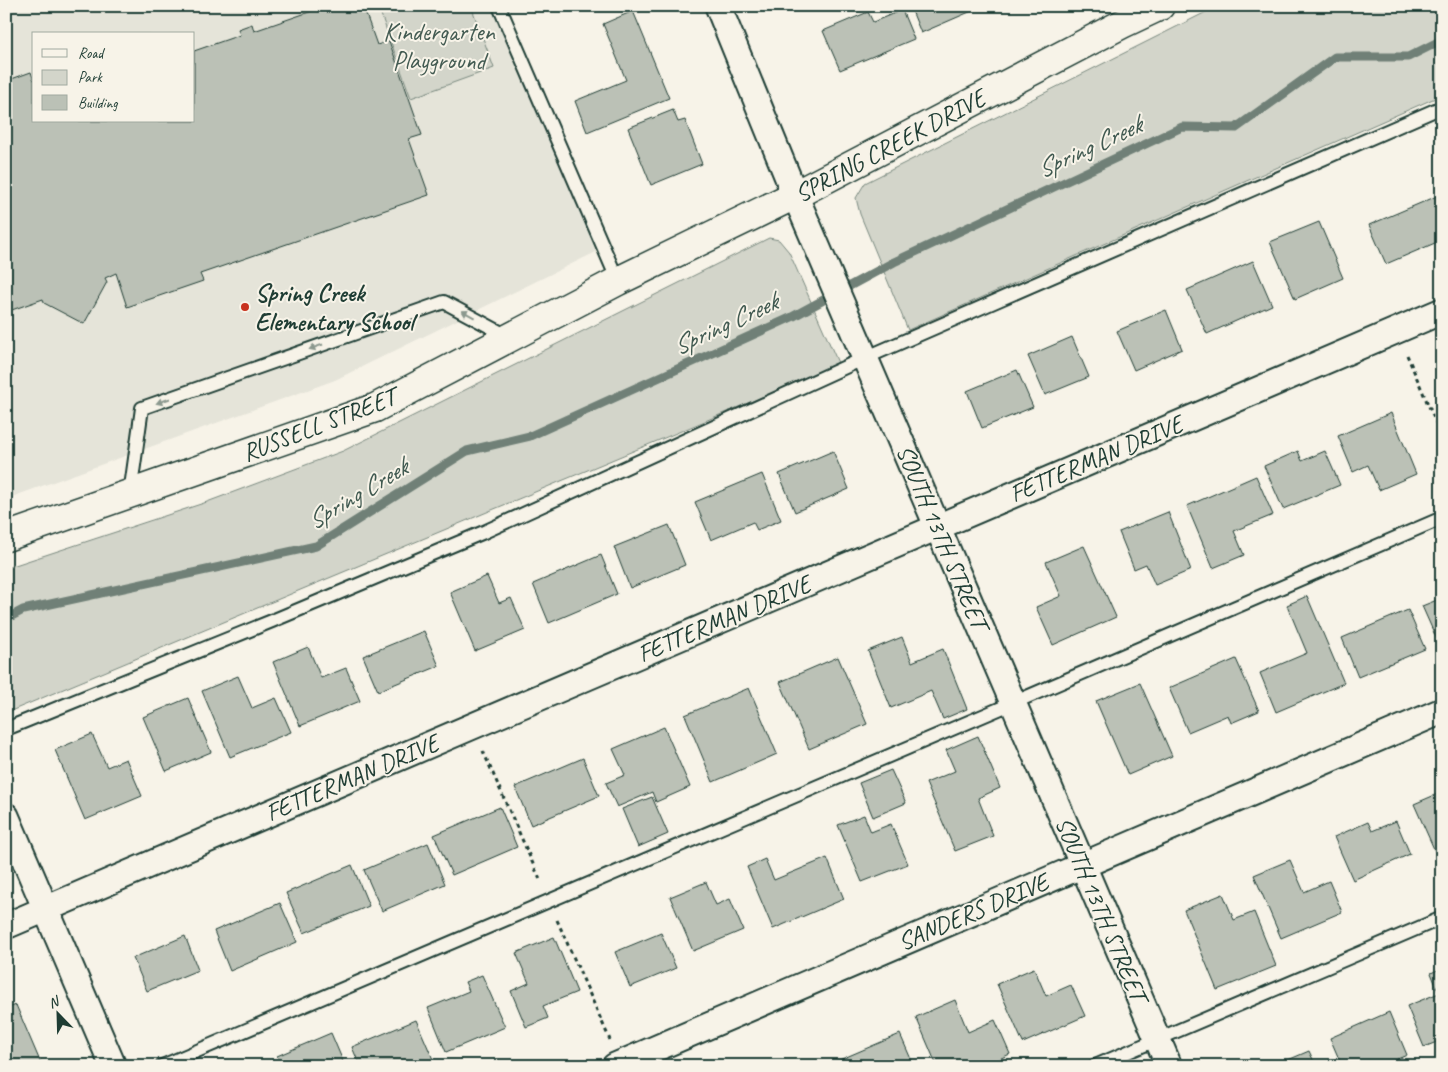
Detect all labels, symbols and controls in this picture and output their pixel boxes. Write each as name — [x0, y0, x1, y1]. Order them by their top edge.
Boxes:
park label: Kindergarten Playground — [383, 16, 495, 77]
legend — [32, 32, 195, 122]
text: Road — [78, 44, 105, 63]
text: Park — [78, 68, 103, 87]
street label: SPRING CREEK DRIVE — [789, 81, 994, 210]
text: Building — [78, 94, 118, 113]
water label: Spring Creek — [1031, 106, 1152, 186]
place label: Spring Creek Elementary School — [255, 277, 418, 338]
water label: Spring Creek — [667, 283, 788, 363]
marker: Spring Creek Elementary School — [239, 301, 251, 313]
one-way arrow — [461, 310, 474, 319]
one-way arrow — [308, 343, 323, 351]
street label: RUSSELL STREET — [238, 379, 406, 469]
one-way arrow — [155, 398, 170, 405]
street label: FETTERMAN DRIVE — [1005, 407, 1191, 510]
street label: SOUTH 13TH STREET — [889, 440, 998, 640]
water label: Spring Creek — [301, 448, 418, 537]
street label: FETTERMAN DRIVE — [633, 567, 819, 670]
street label: FETTERMAN DRIVE — [261, 726, 447, 829]
street label: SOUTH 13TH STREET — [1048, 812, 1157, 1012]
street label: SANDERS DRIVE — [893, 865, 1056, 958]
north arrow — [32, 990, 82, 1040]
text: N — [46, 992, 63, 1012]

